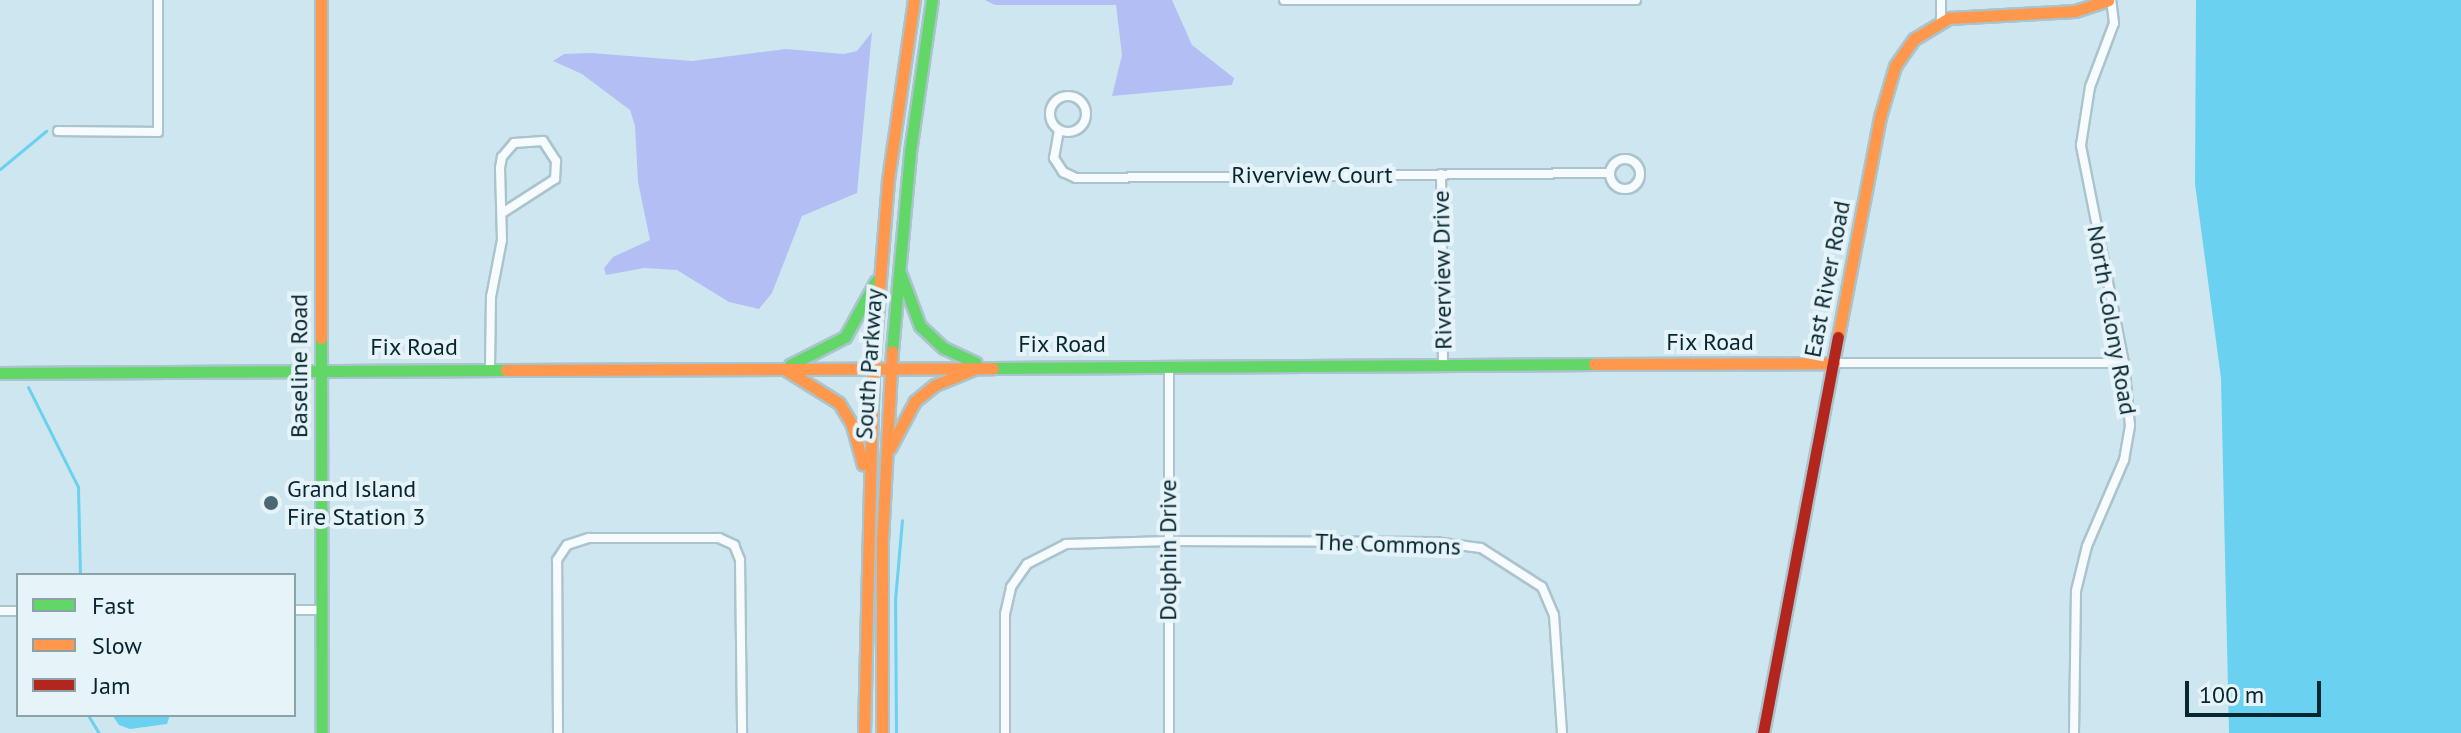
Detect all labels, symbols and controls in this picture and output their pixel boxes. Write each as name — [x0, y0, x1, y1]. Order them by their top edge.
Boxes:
street label: Riverview Court — [1231, 161, 1393, 189]
street label: Riverview Drive — [1426, 190, 1458, 350]
street label: East River Road — [1798, 198, 1856, 360]
street label: North Colony Road — [2081, 223, 2143, 417]
street label: South Parkway — [849, 288, 889, 440]
street label: Baseline Road — [285, 294, 313, 438]
street label: Fix Road — [1666, 328, 1754, 356]
street label: Fix Road — [1018, 330, 1106, 358]
street label: Fix Road — [370, 333, 458, 361]
place label: Grand Island Fire Station 3 — [287, 475, 425, 531]
street label: Dolphin Drive — [1154, 479, 1182, 621]
marker: Grand Island Fire Station 3 — [262, 494, 280, 512]
street label: The Commons — [1315, 527, 1461, 561]
legend — [16, 573, 296, 717]
text: Fast — [92, 590, 135, 621]
text: Slow — [92, 630, 142, 661]
scale bar — [2189, 665, 2325, 715]
text: Jam — [92, 670, 130, 701]
text: 100 m — [2199, 679, 2264, 710]

